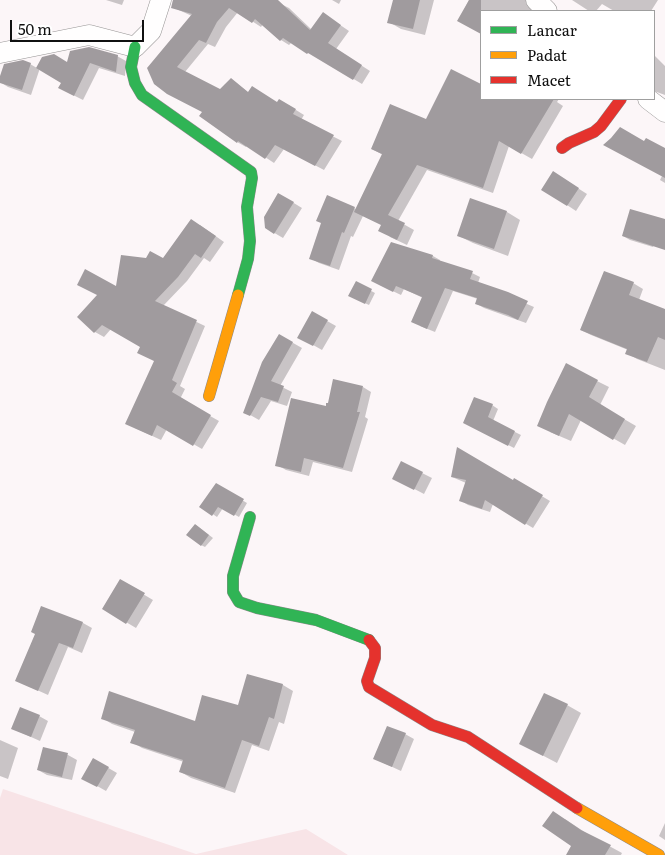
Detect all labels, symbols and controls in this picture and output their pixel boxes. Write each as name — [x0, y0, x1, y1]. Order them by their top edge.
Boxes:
scale bar — [12, 10, 146, 42]
legend — [480, 10, 655, 100]
text: 50 m — [18, 17, 52, 40]
text: Lancar — [527, 18, 577, 41]
text: Padat — [527, 43, 567, 66]
text: Macet — [527, 68, 571, 91]

